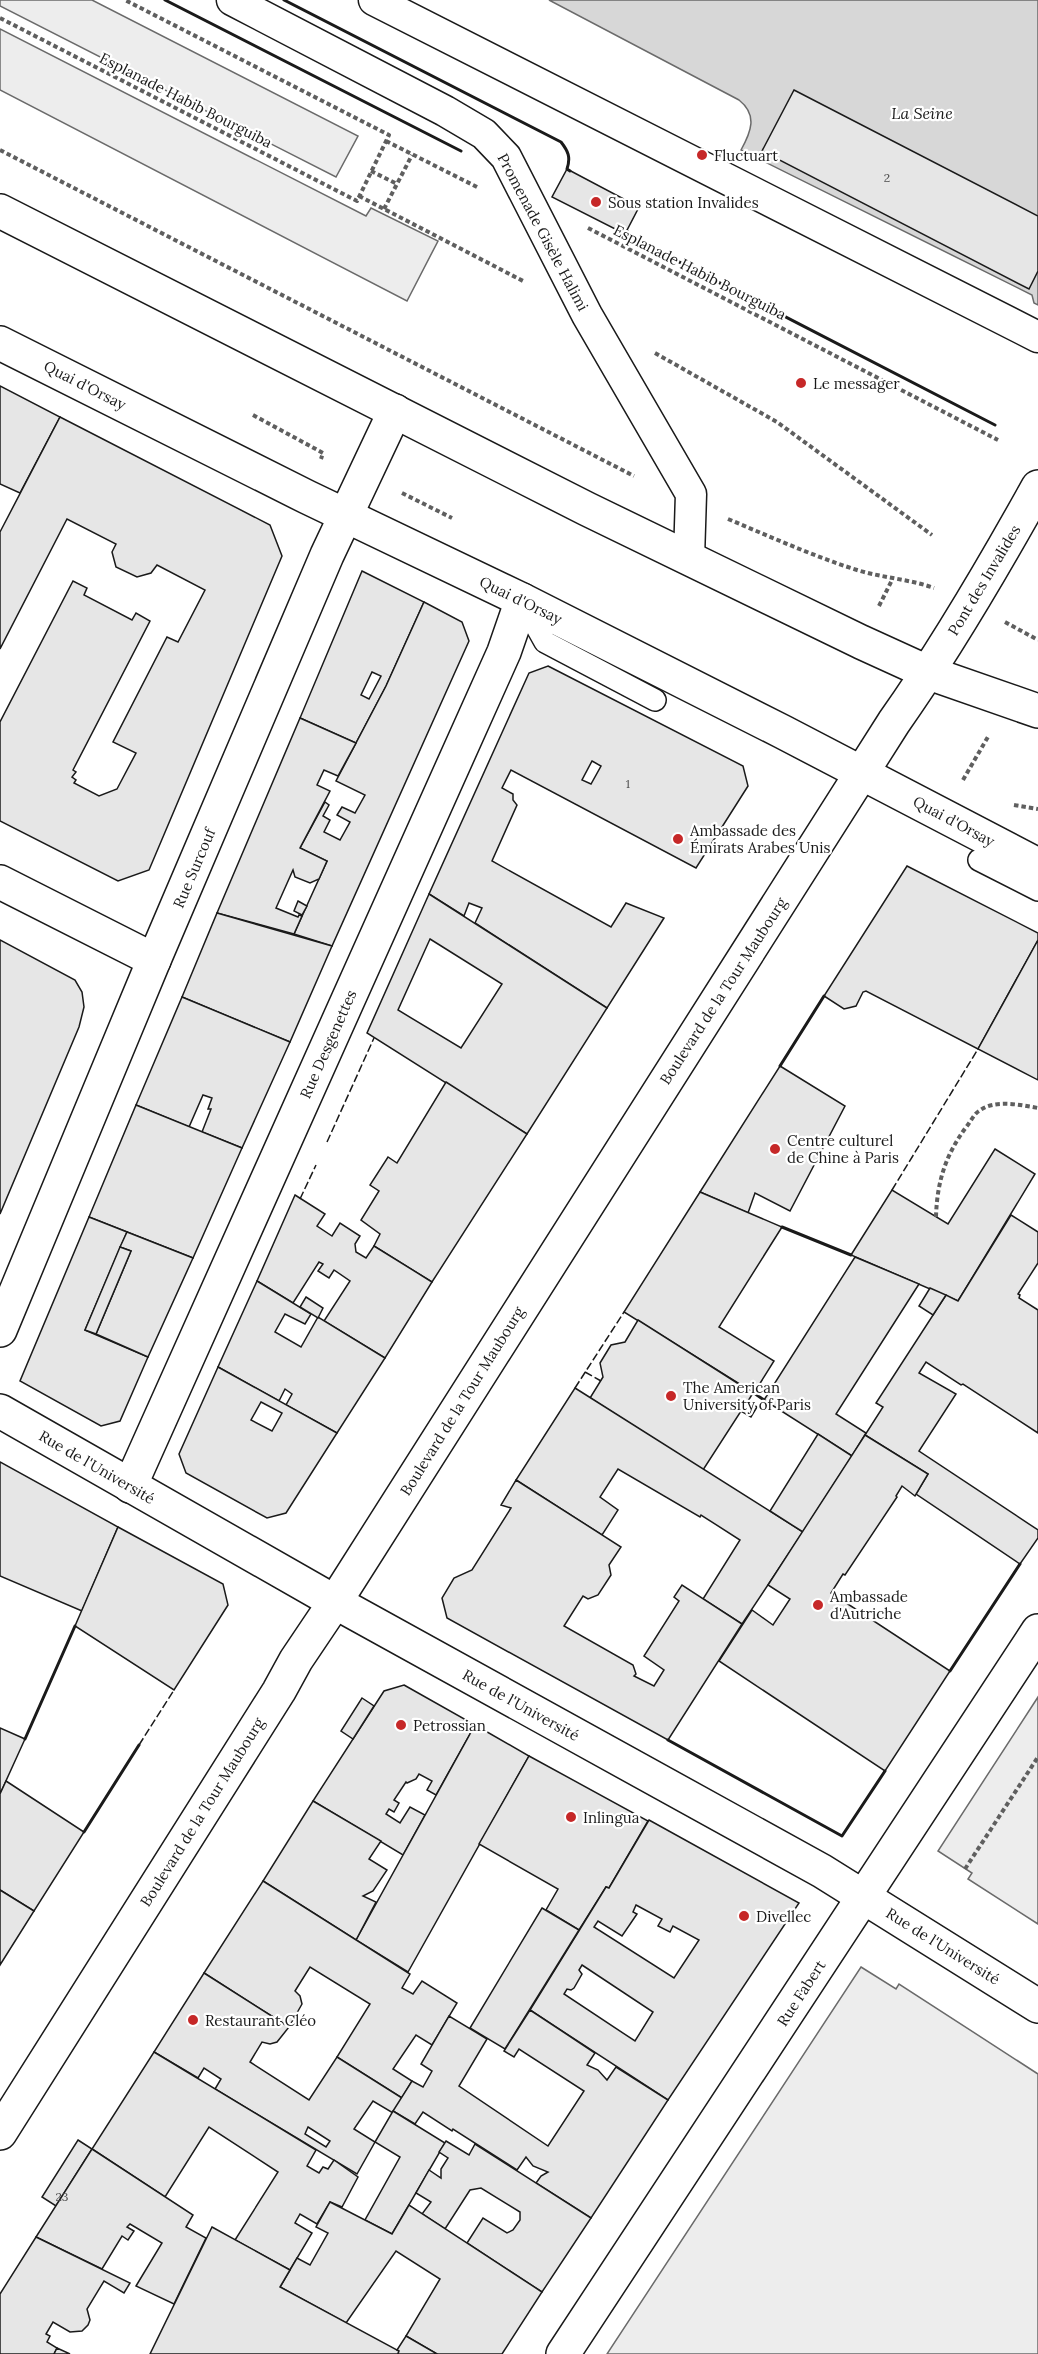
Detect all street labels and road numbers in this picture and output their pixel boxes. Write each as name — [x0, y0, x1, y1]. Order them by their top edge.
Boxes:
street label: Esplanade Habib Bourguiba — [96, 48, 276, 152]
street label: Promenade Gisèle Halimi — [493, 150, 593, 314]
street label: Esplanade Habib Bourguiba — [610, 220, 790, 324]
street label: Quai d'Orsay — [41, 356, 129, 414]
street label: Pont des Invalides — [943, 521, 1025, 639]
street label: Quai d'Orsay — [477, 572, 566, 628]
street label: Quai d'Orsay — [910, 792, 998, 850]
street label: Rue Surcouf — [169, 824, 220, 911]
street label: Boulevard de la Tour Maubourg — [655, 893, 791, 1088]
street label: Rue Desgenettes — [296, 987, 360, 1101]
street label: Boulevard de la Tour Maubourg — [396, 1302, 528, 1499]
street label: Rue de l'Université — [36, 1426, 158, 1508]
street label: Rue de l'Université — [459, 1665, 583, 1745]
street label: Boulevard de la Tour Maubourg — [136, 1713, 268, 1910]
street label: Rue de l'Université — [883, 1903, 1003, 1989]
street label: Rue Fabert — [773, 1956, 830, 2030]

